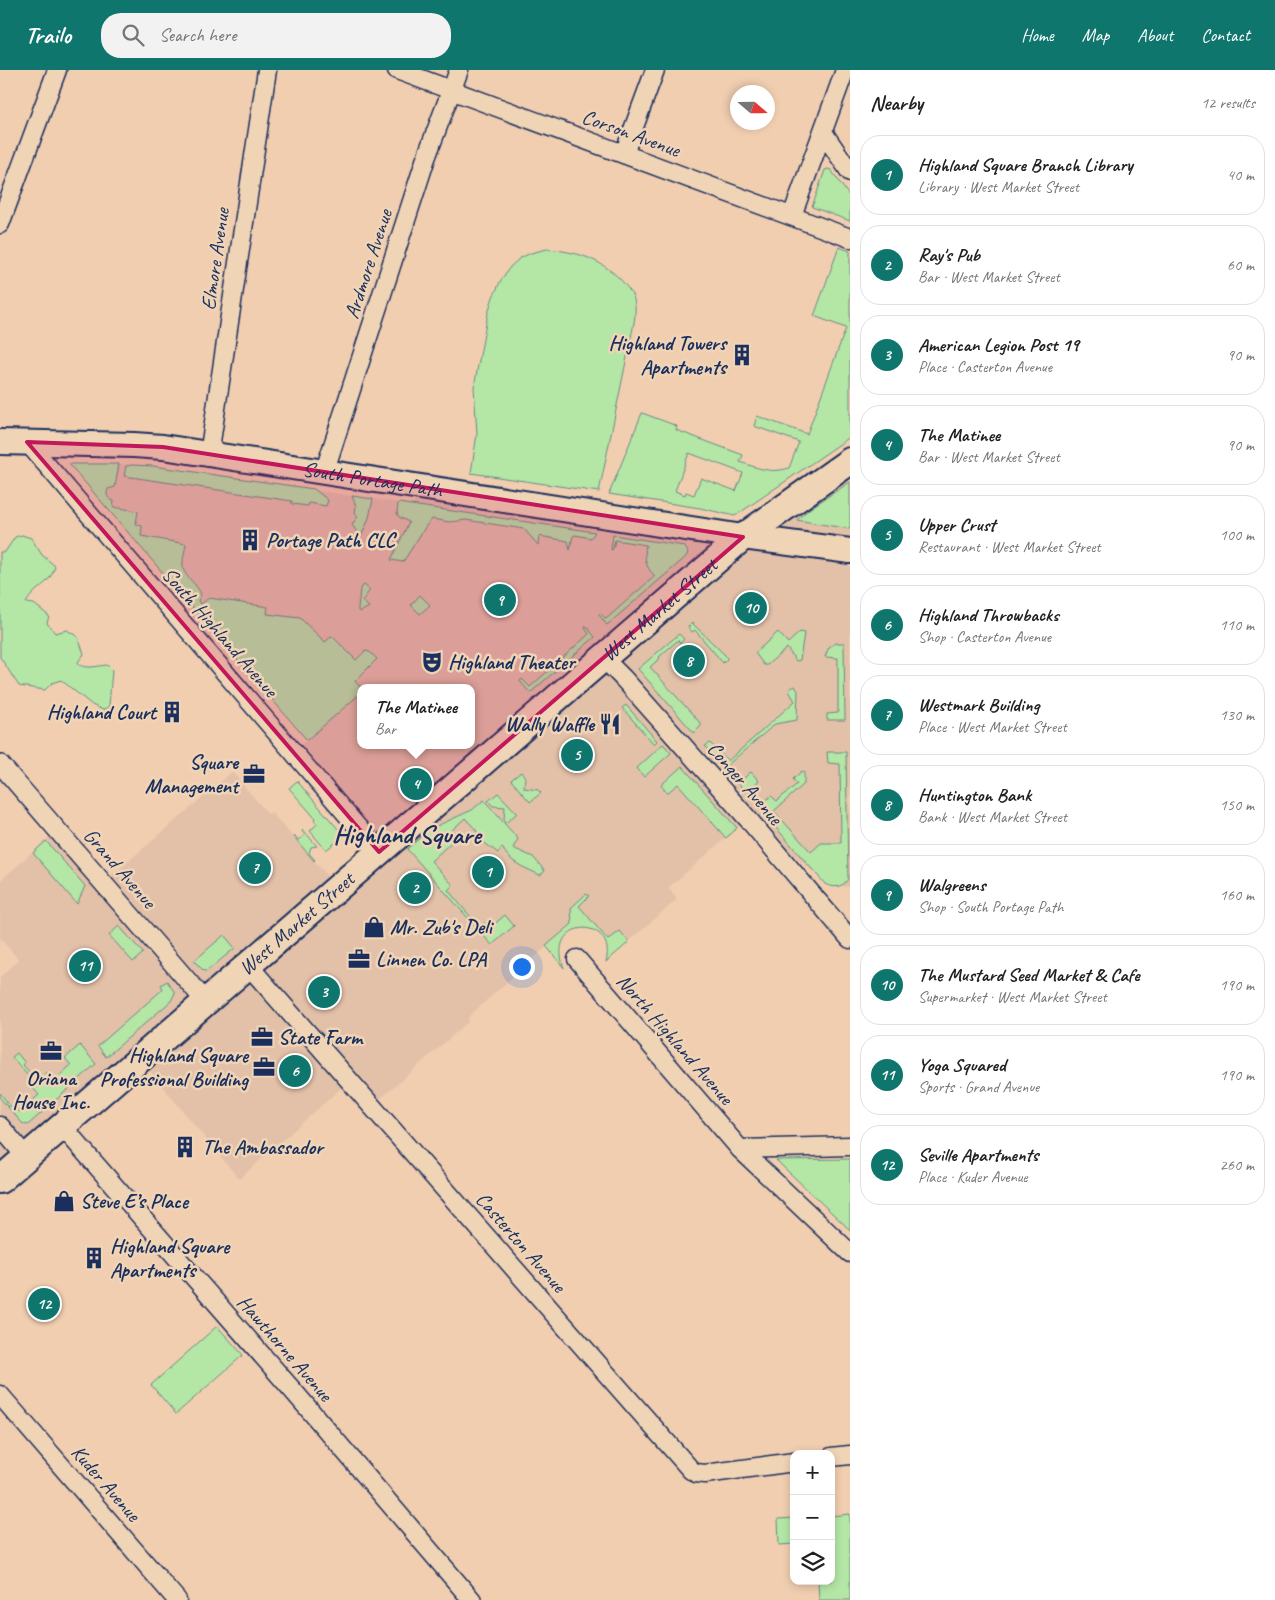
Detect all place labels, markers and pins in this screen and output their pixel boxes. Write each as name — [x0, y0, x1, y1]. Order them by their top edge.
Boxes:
place label: Highland Towers Apartments — [608, 330, 729, 380]
building icon: Highland Towers Apartments — [729, 342, 755, 368]
building icon: Portage Path CLC — [237, 527, 263, 553]
place label: Portage Path CLC — [266, 527, 397, 553]
pin: 9 — [484, 581, 516, 619]
pin: 10 — [735, 589, 767, 627]
pin: 8 — [673, 642, 705, 680]
theatre icon: Highland Theater — [419, 649, 445, 675]
place label: Highland Theater — [448, 649, 577, 675]
place label: Highland Court — [47, 699, 158, 725]
building icon: Highland Court — [159, 699, 185, 725]
place label: Wally Waffle — [505, 711, 596, 737]
restaurant icon: Wally Waffle — [597, 711, 623, 737]
pin: 5 — [561, 736, 593, 774]
place label: Square Management — [145, 749, 241, 799]
office icon: Square Management — [241, 761, 267, 787]
pin: 4 — [400, 765, 432, 803]
pin: 7 — [239, 849, 271, 887]
pin: 1 — [472, 853, 504, 891]
pin: 2 — [399, 869, 431, 907]
shop icon: Mr. Zub's Deli — [361, 914, 387, 940]
place label: Mr. Zub's Deli — [390, 914, 495, 940]
office icon: Linnen Co. LPA — [346, 946, 372, 972]
place label: Linnen Co. LPA — [376, 946, 487, 972]
pin: 11 — [69, 947, 101, 985]
pin: 3 — [308, 973, 340, 1011]
office icon: State Farm — [249, 1024, 275, 1050]
place label: State Farm — [278, 1024, 364, 1050]
office icon: Oriana House Inc. — [38, 1038, 64, 1064]
place label: Highland Square Professional Building — [100, 1042, 250, 1092]
pin: 6 — [279, 1052, 311, 1090]
office icon: Highland Square Professional Building — [251, 1054, 277, 1080]
place label: Oriana House Inc. — [12, 1065, 90, 1115]
building icon: The Ambassador — [172, 1134, 198, 1160]
place label: The Ambassador — [202, 1134, 325, 1160]
shop icon: Steve E’s Place — [51, 1188, 77, 1214]
place label: Steve E’s Place — [80, 1188, 190, 1214]
place label: Highland Square Apartments — [110, 1233, 231, 1283]
building icon: Highland Square Apartments — [81, 1245, 107, 1271]
pin: 12 — [28, 1285, 60, 1323]

